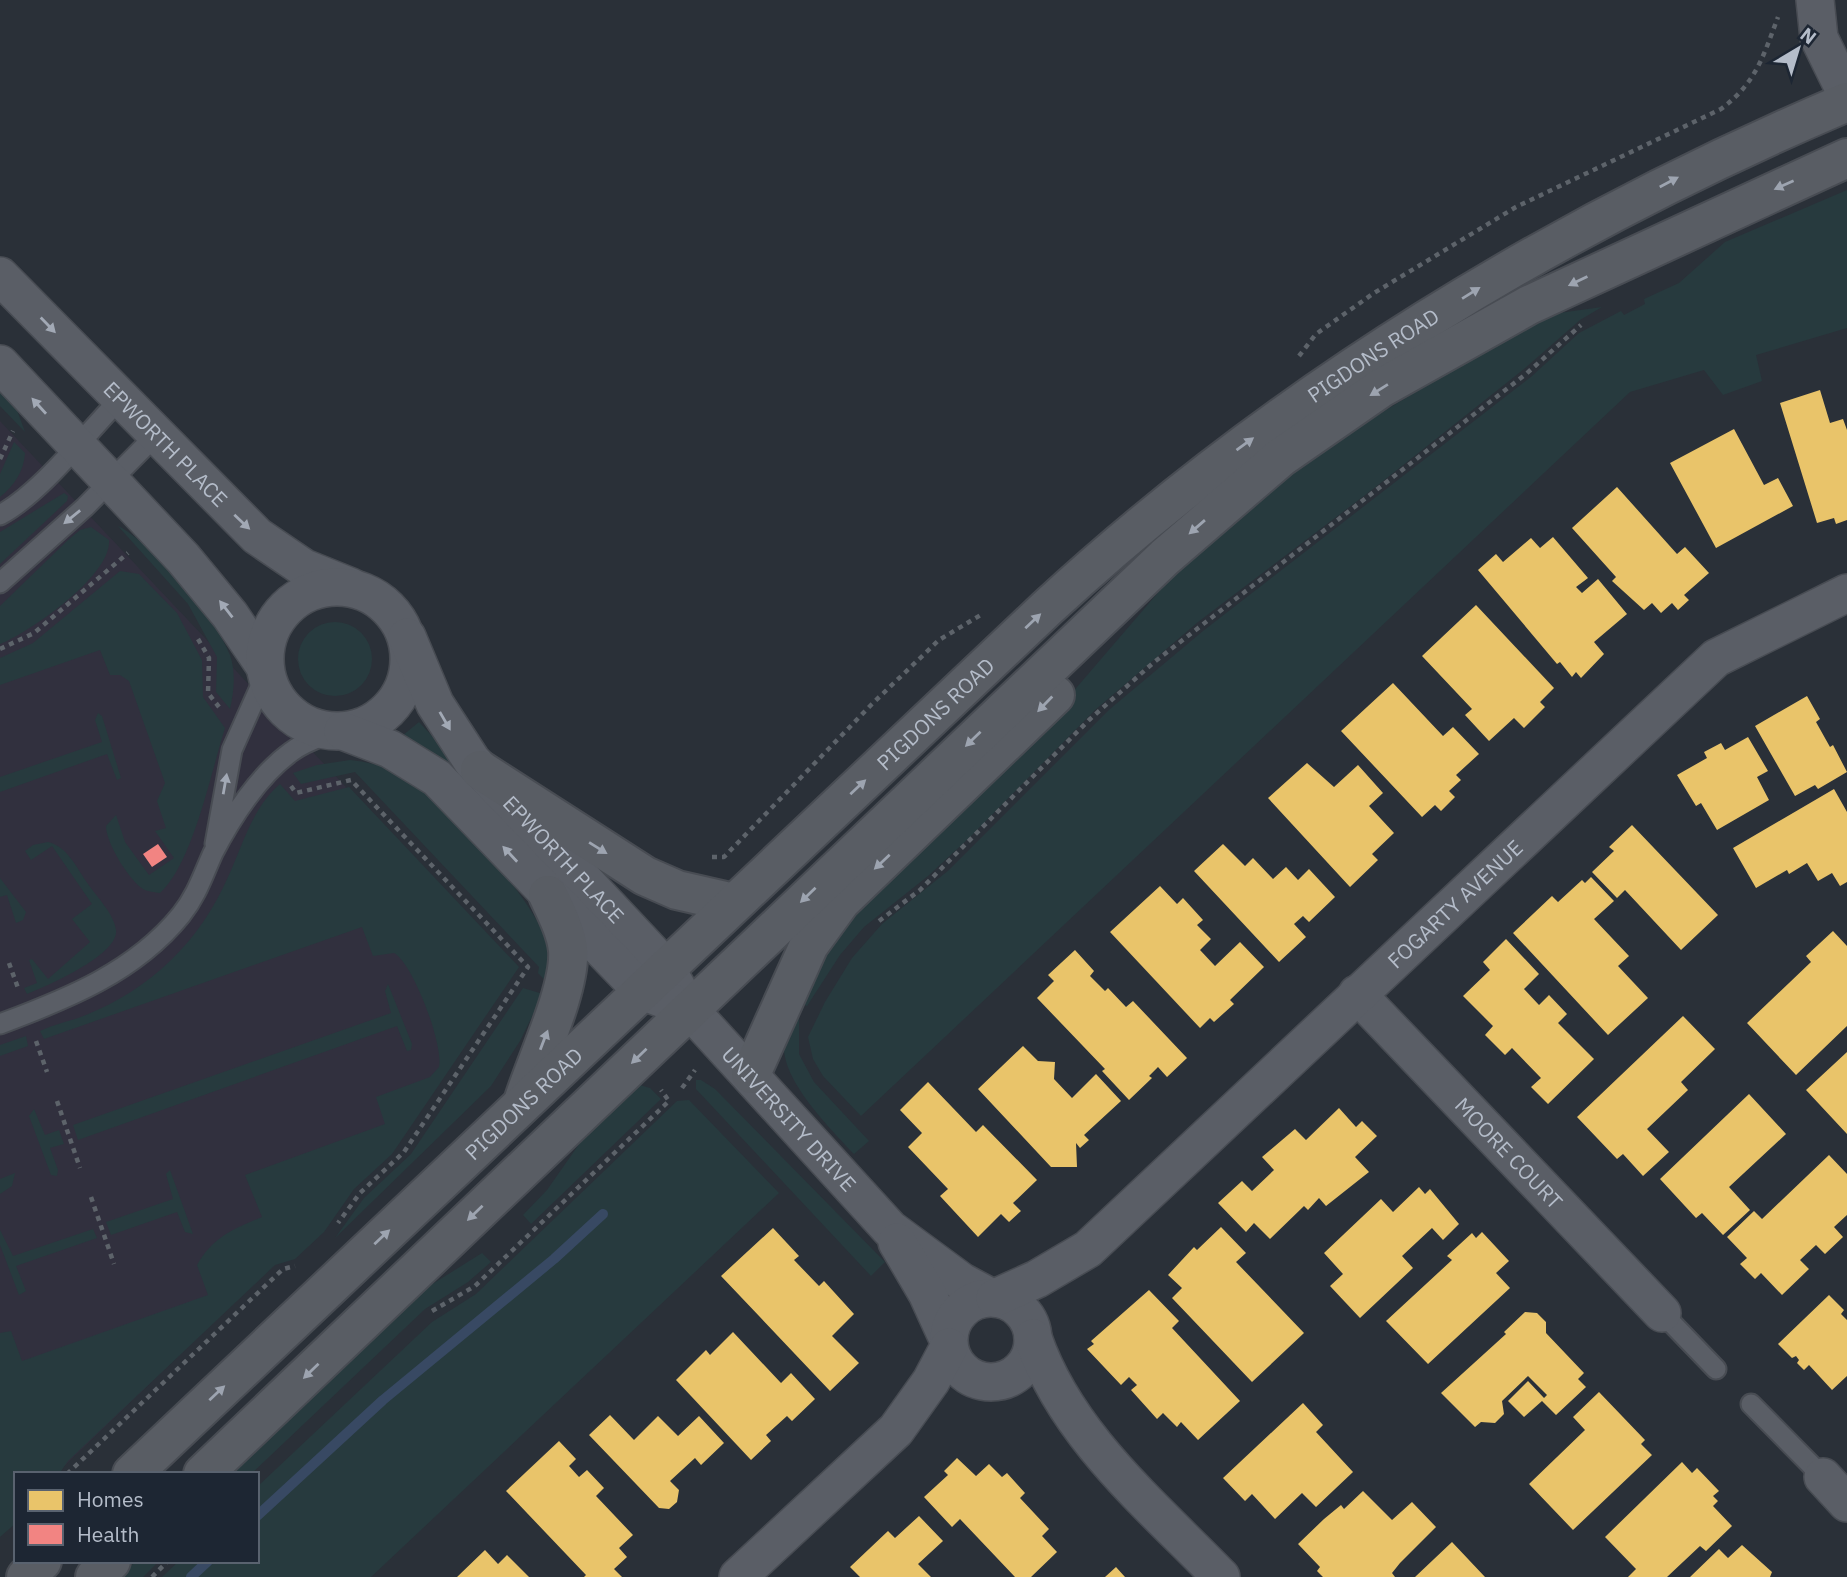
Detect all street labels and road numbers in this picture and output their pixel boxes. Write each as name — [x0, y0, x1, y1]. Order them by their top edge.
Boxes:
street label: PIGDONS ROAD — [1302, 302, 1444, 409]
street label: EPWORTH PLACE — [98, 375, 234, 513]
street label: PIGDONS ROAD — [870, 651, 1000, 776]
street label: EPWORTH PLACE — [497, 789, 631, 929]
street label: FOGARTY AVENUE — [1381, 833, 1528, 974]
street label: UNIVERSITY DRIVE — [716, 1040, 863, 1197]
street label: PIGDONS ROAD — [459, 1041, 588, 1166]
street label: MOORE COURT — [1449, 1091, 1569, 1215]

